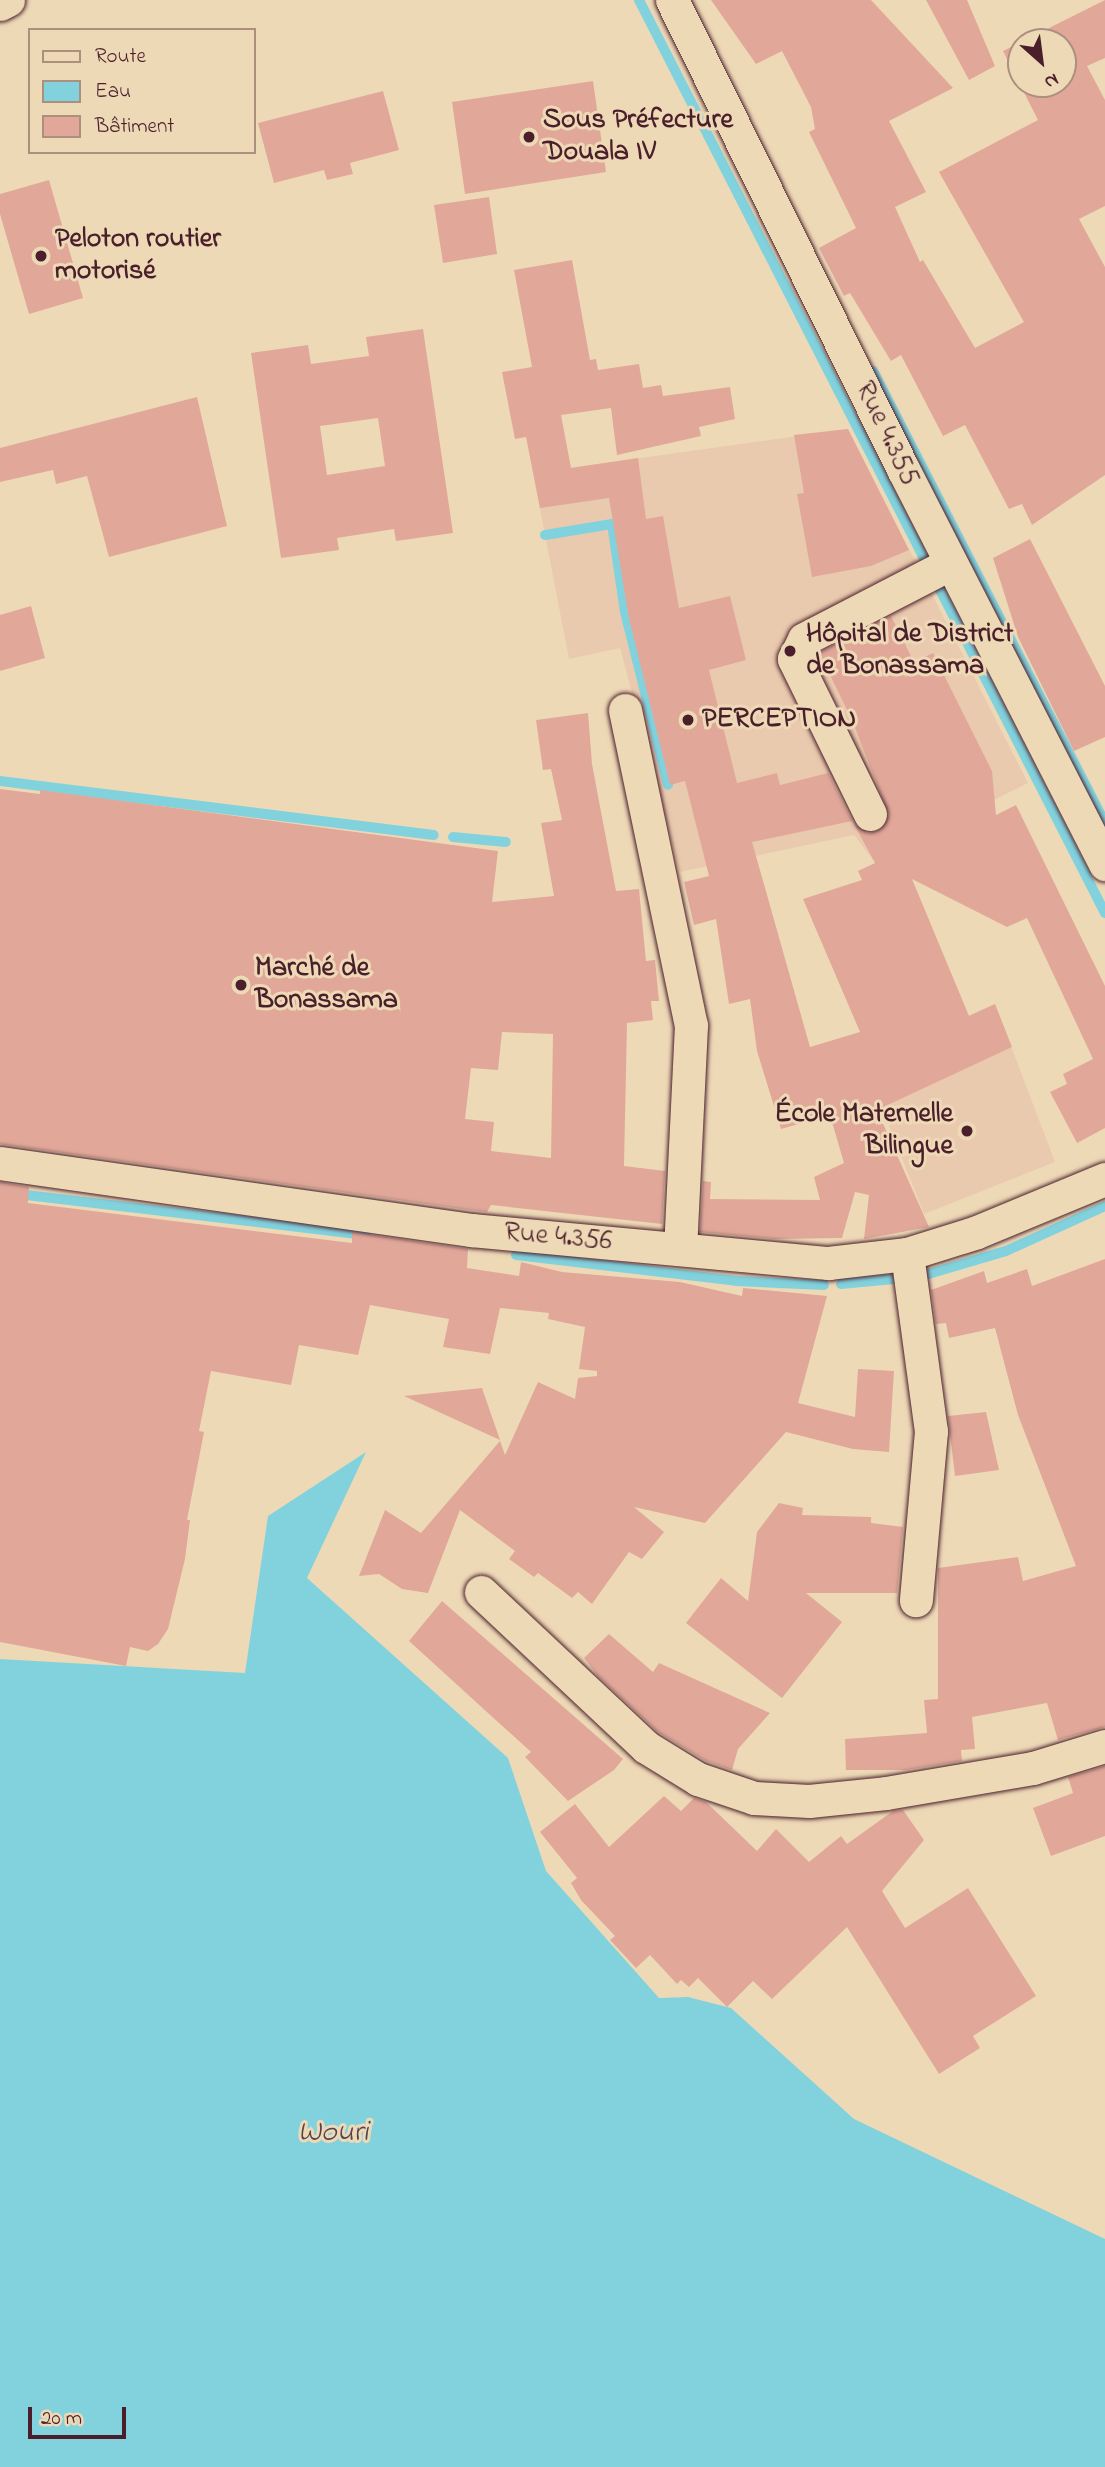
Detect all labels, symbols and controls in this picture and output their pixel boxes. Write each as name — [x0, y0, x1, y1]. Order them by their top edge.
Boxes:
legend — [28, 28, 256, 154]
north arrow — [1007, 28, 1077, 98]
text: Route — [95, 42, 146, 72]
text: N — [1039, 65, 1063, 95]
text: Eau — [95, 77, 131, 107]
place label: Sous Préfecture Douala IV — [543, 104, 733, 170]
text: Bâtiment — [95, 112, 174, 142]
marker: Sous Préfecture Douala IV — [521, 129, 537, 145]
place label: Peloton routier motorisé — [55, 223, 221, 289]
marker: Peloton routier motorisé — [33, 248, 49, 264]
street label: Rue 4.355 — [846, 376, 926, 492]
place label: Hôpital de District de Bonassama — [806, 618, 1013, 684]
marker: Hôpital de District de Bonassama — [780, 641, 800, 661]
place label: PERCEPTION — [702, 703, 856, 737]
marker: PERCEPTION — [680, 712, 696, 728]
place label: Marché de Bonassama — [255, 952, 398, 1018]
marker: Marché de Bonassama — [233, 977, 249, 993]
place label: École Maternelle Bilingue — [775, 1098, 953, 1164]
marker: École Maternelle Bilingue — [959, 1123, 975, 1139]
street label: Rue 4.356 — [503, 1217, 613, 1259]
water label: Wouri — [298, 2115, 368, 2151]
scale bar — [32, 2394, 130, 2438]
text: 20 m — [41, 2404, 82, 2434]

